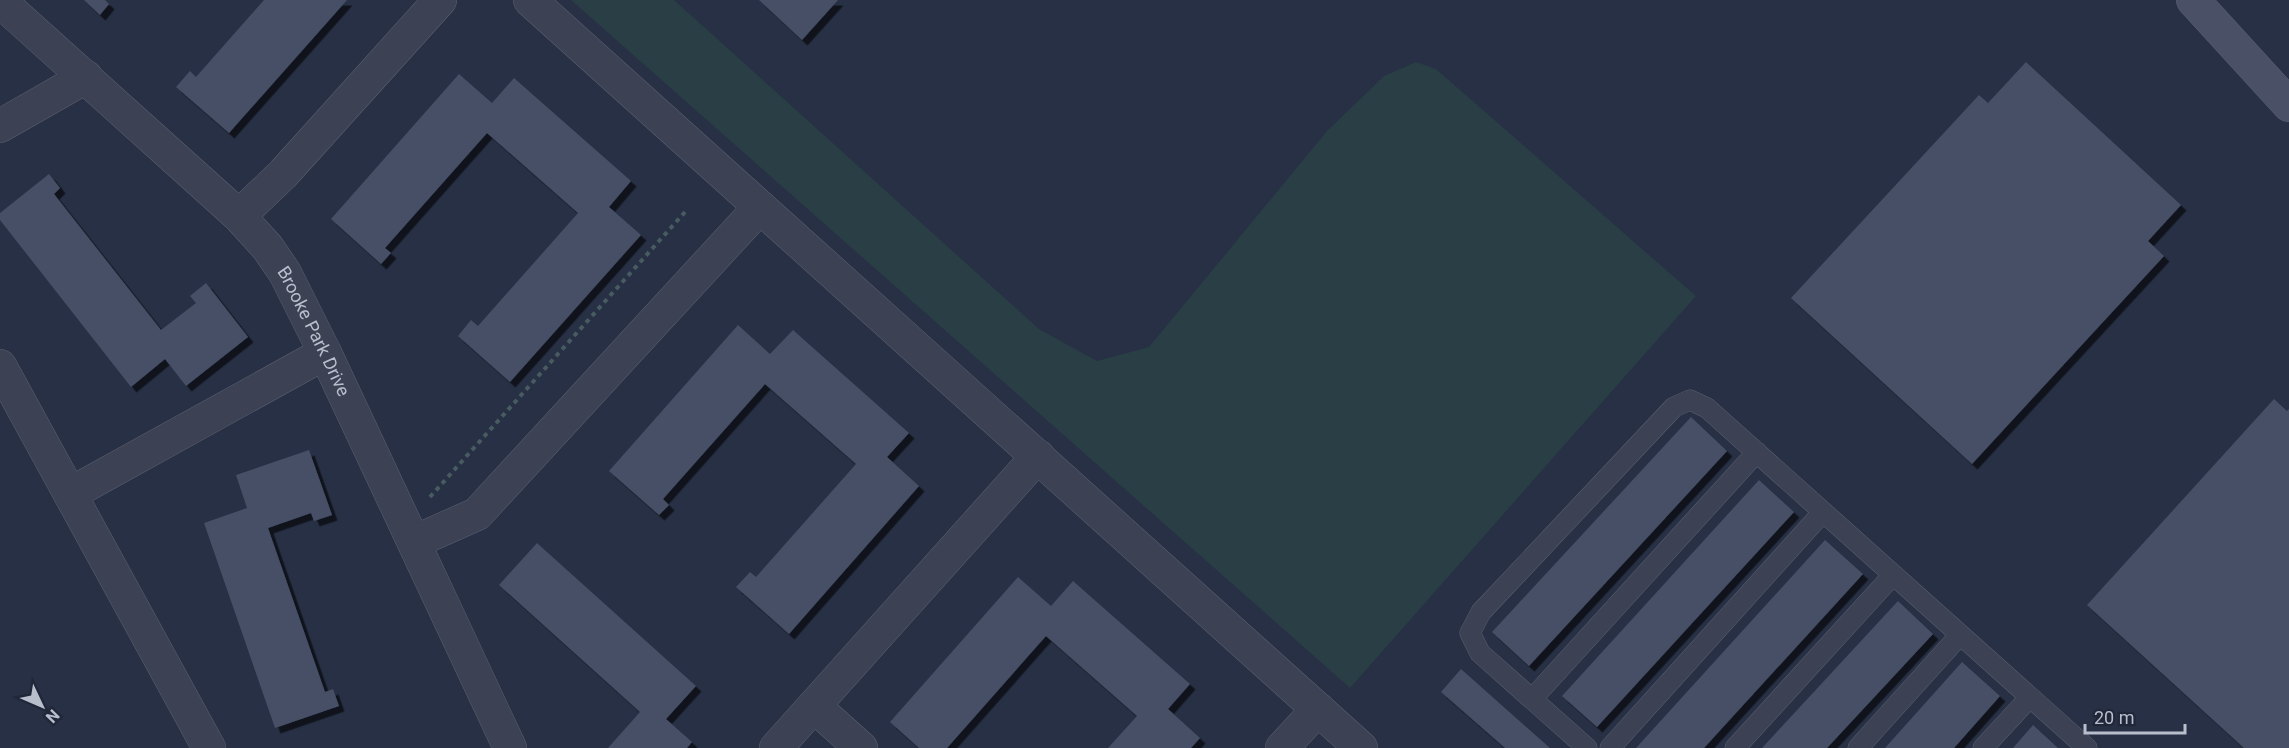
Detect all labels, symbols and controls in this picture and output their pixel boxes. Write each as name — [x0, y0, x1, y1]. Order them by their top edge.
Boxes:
street label: Brooke Park Drive — [273, 262, 355, 399]
north arrow — [12, 676, 72, 736]
scale bar — [2085, 697, 2186, 735]
text: N — [42, 705, 63, 727]
text: 20 m — [2094, 707, 2134, 728]

